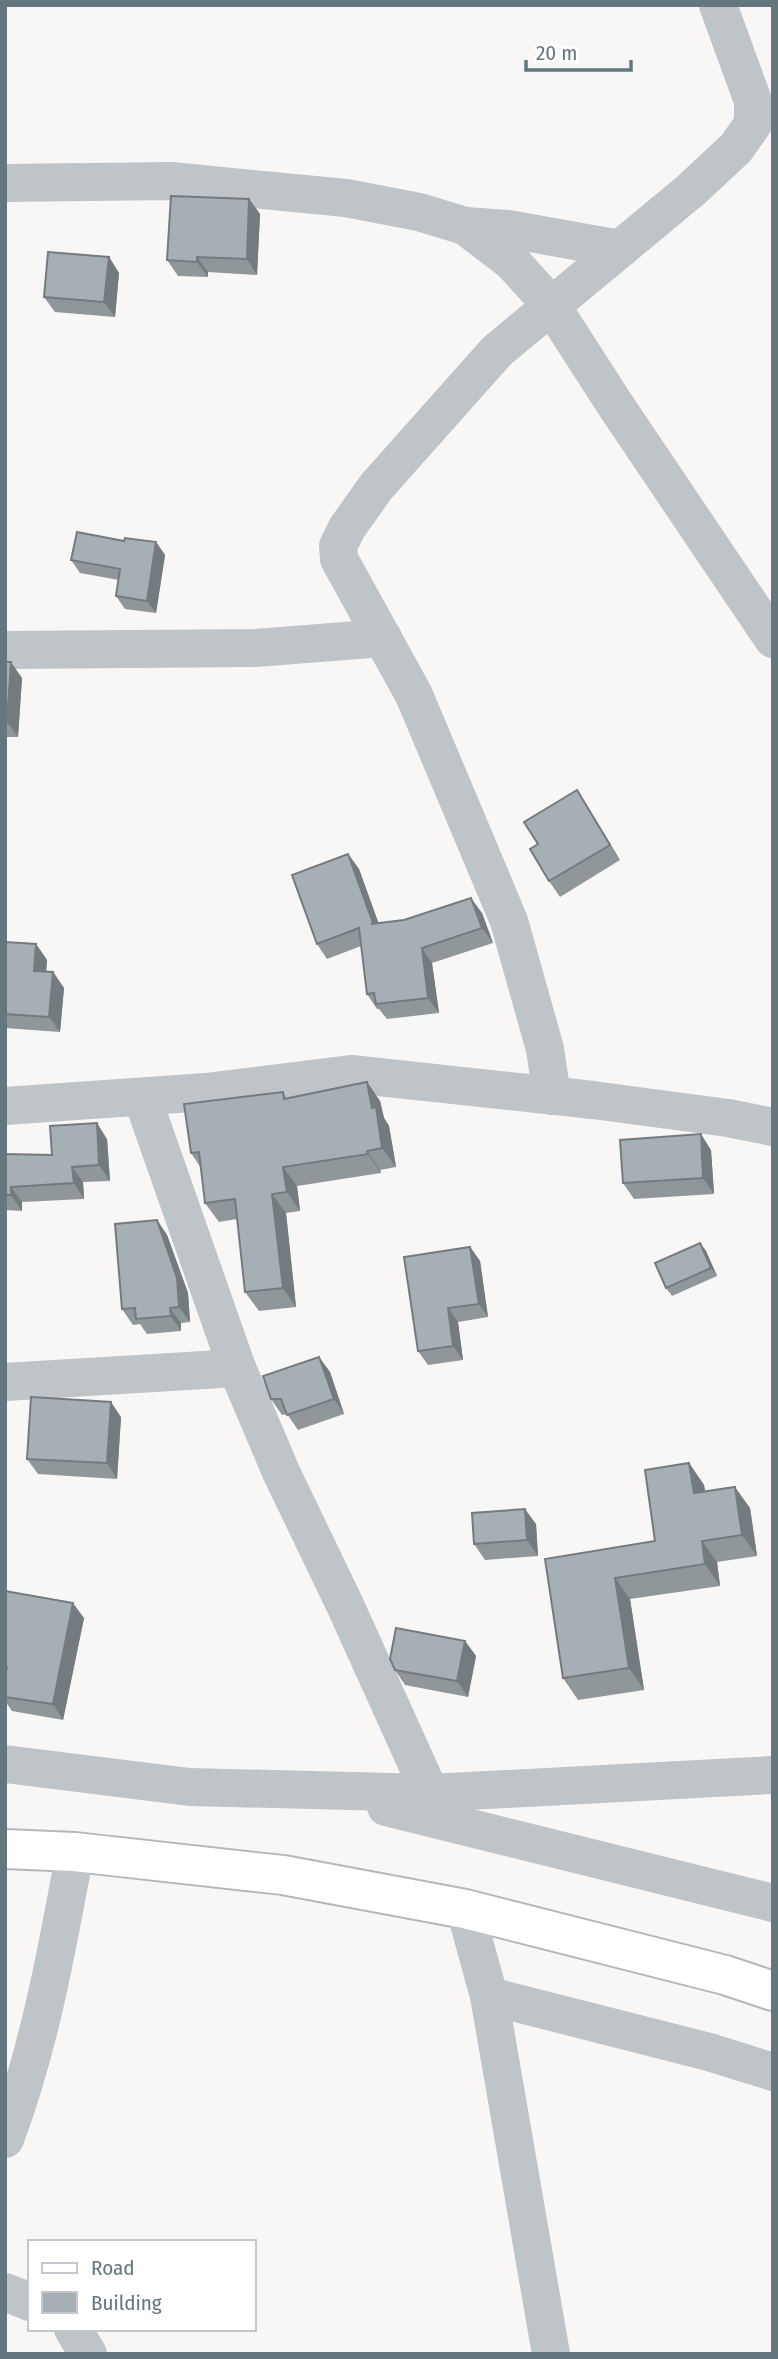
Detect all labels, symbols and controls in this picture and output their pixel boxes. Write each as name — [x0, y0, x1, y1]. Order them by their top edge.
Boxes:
scale bar — [526, 28, 631, 72]
text: 20 m — [536, 40, 577, 66]
legend — [28, 2240, 256, 2331]
text: Road — [91, 2255, 135, 2281]
text: Building — [91, 2290, 162, 2316]

